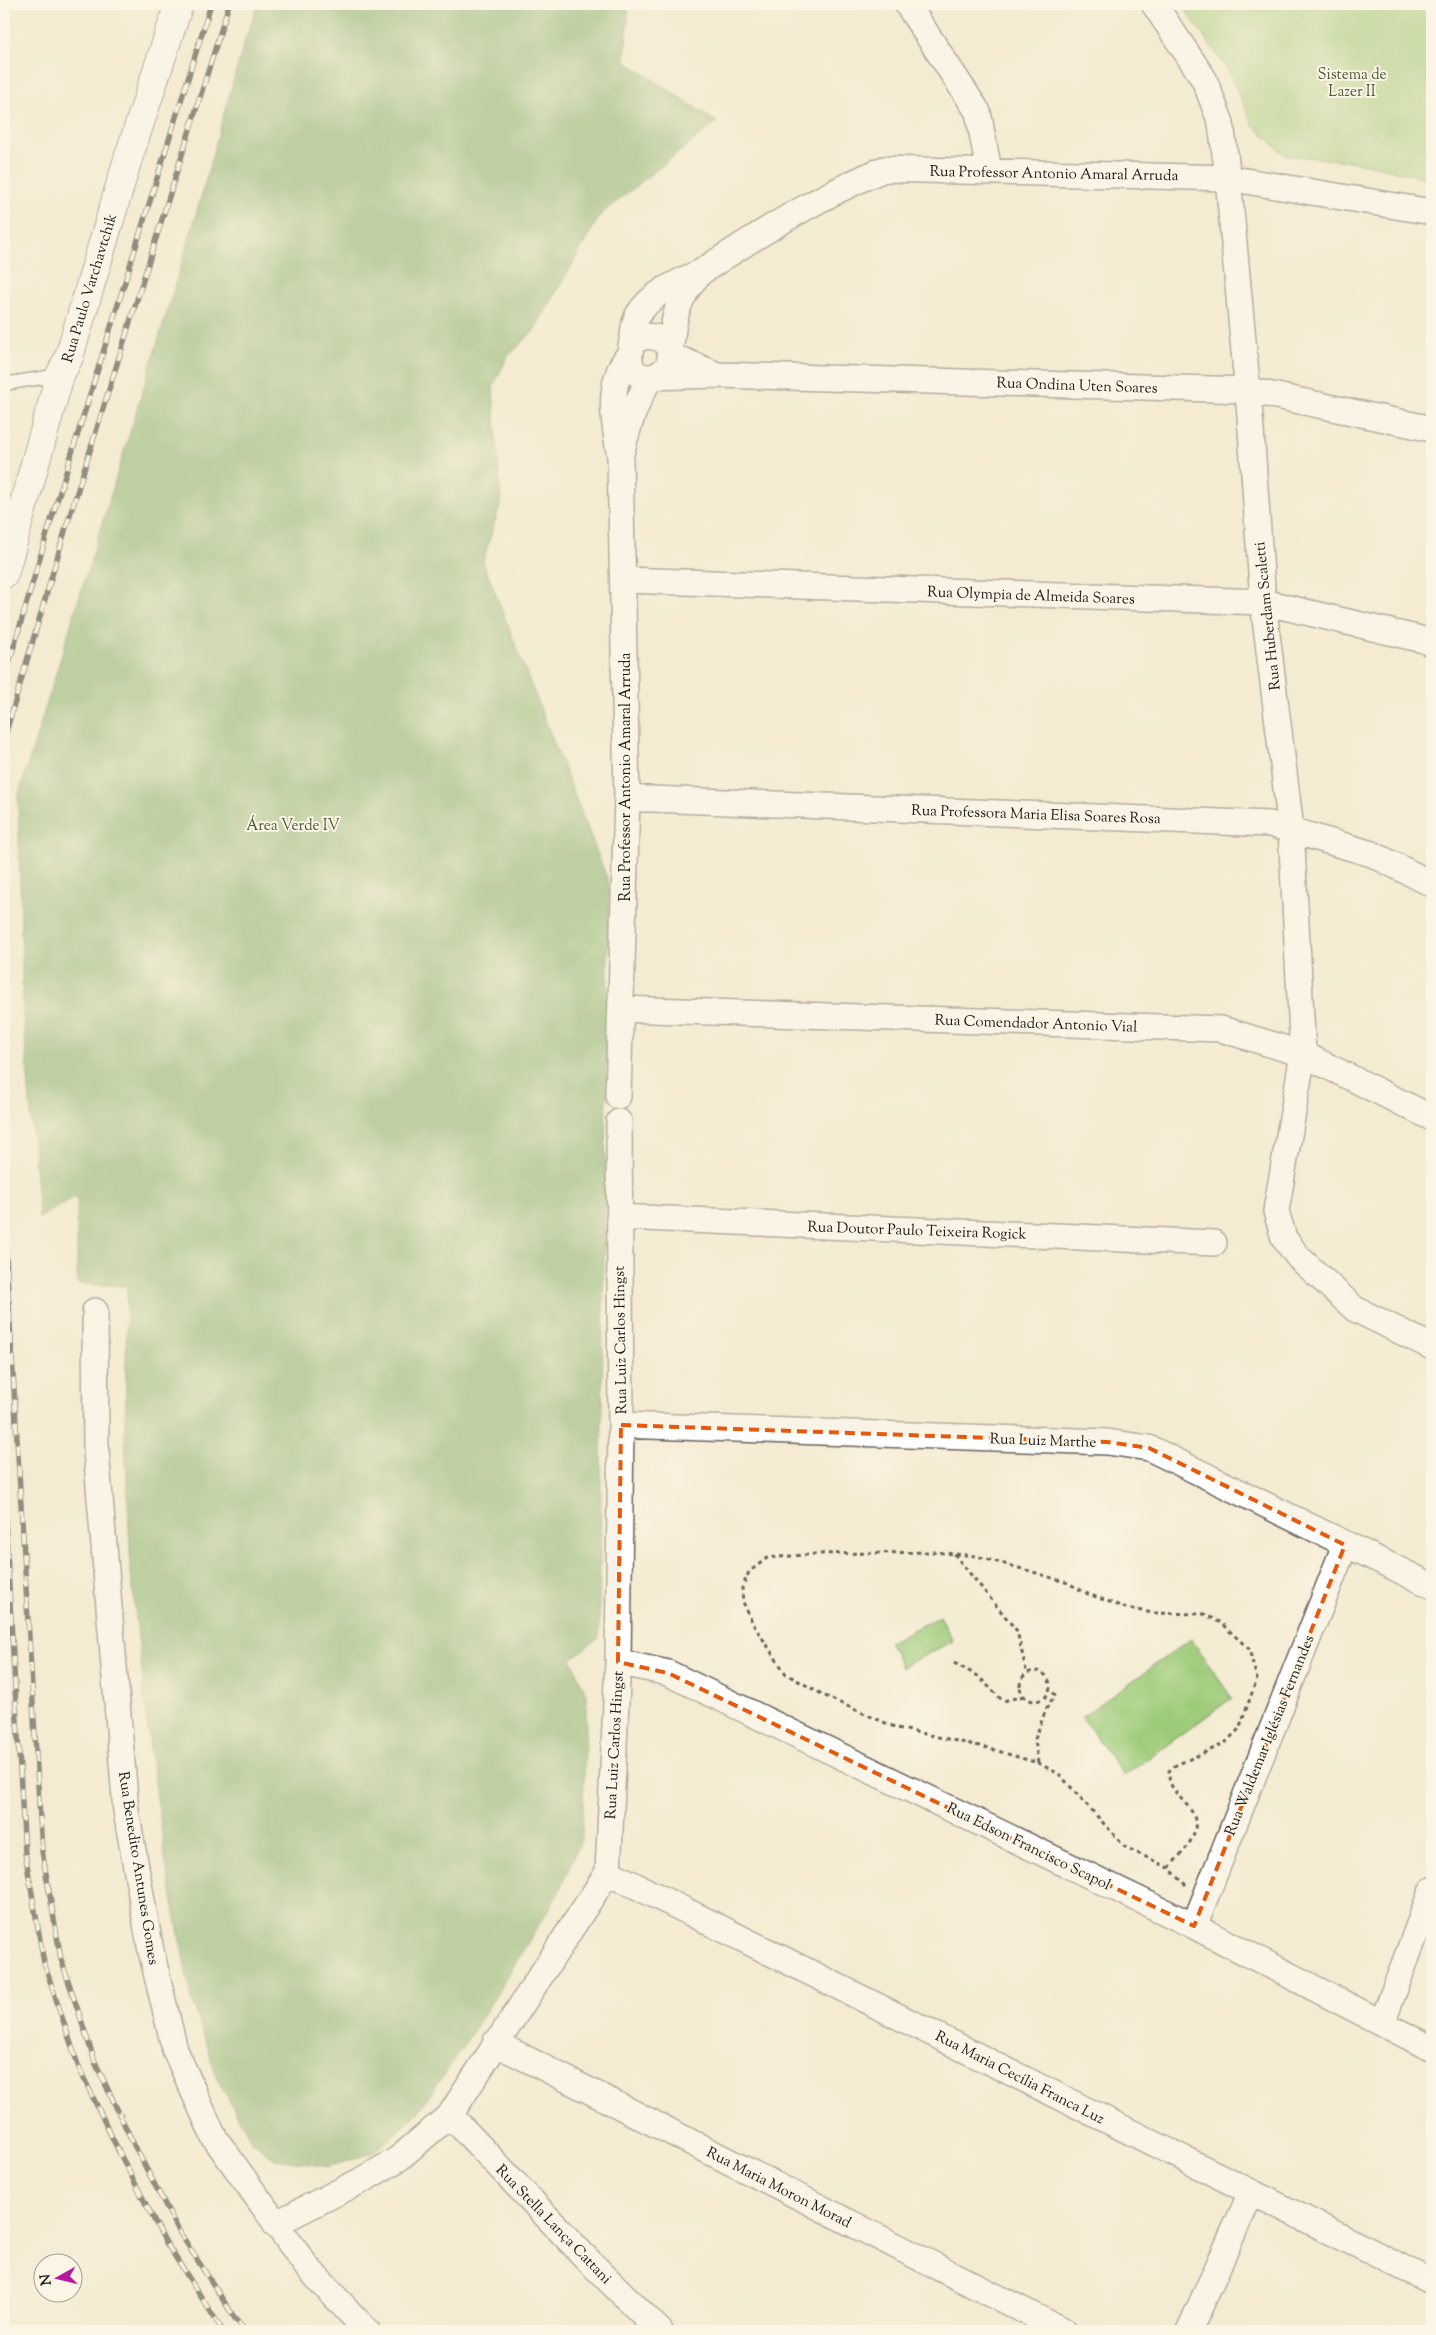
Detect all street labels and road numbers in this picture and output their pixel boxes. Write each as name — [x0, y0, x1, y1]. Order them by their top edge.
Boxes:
street label: Rua Professor Antonio Amaral Arruda — [929, 162, 1179, 187]
street label: Rua Paulo Varchavtchik — [58, 211, 123, 366]
street label: Rua Ondina Uten Soares — [996, 373, 1158, 400]
street label: Rua Huberdam Scaletti — [1250, 540, 1287, 691]
street label: Rua Olympia de Almeida Soares — [927, 582, 1135, 611]
street label: Rua Professor Antonio Amaral Arruda — [616, 652, 637, 901]
street label: Rua Professora Maria Elisa Soares Rosa — [911, 801, 1161, 830]
street label: Rua Comendador Antonio Vial — [934, 1010, 1138, 1039]
street label: Rua Doutor Paulo Teixeira Rogick — [807, 1217, 1027, 1246]
street label: Rua Luiz Carlos Hingst — [610, 1266, 633, 1414]
street label: Rua Luiz Marthe — [989, 1429, 1097, 1454]
street label: Rua Waldemar Iglésias Fernandes — [1220, 1632, 1320, 1839]
street label: Rua Luiz Carlos Hingst — [601, 1670, 630, 1820]
street label: Rua Benedito Antunes Gomes — [112, 1770, 163, 1967]
street label: Rua Edson Francisco Scapol — [943, 1798, 1114, 1896]
street label: Rua Maria Cecília Franca Luz — [931, 2026, 1108, 2130]
street label: Rua Maria Moron Morad — [702, 2143, 855, 2234]
street label: Rua Stella Lança Cattani — [490, 2161, 616, 2290]

